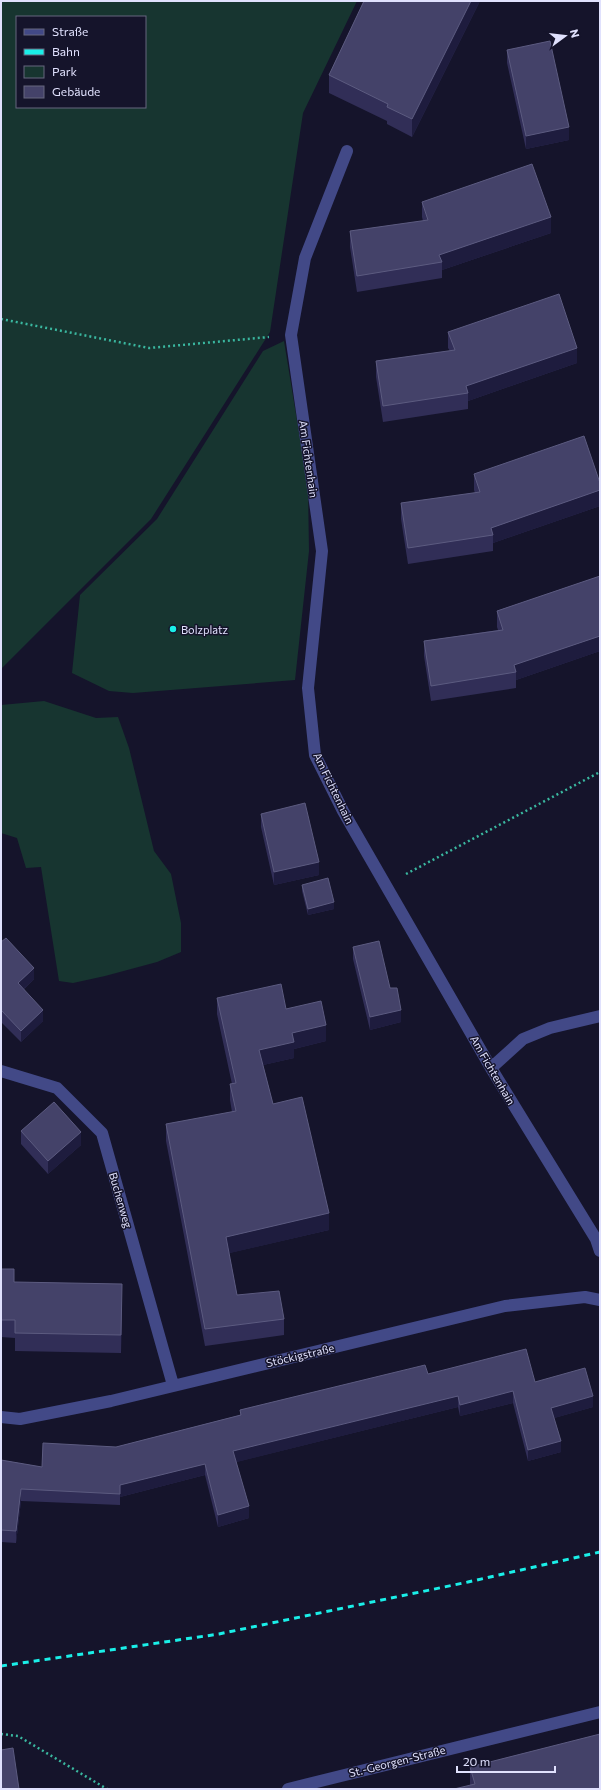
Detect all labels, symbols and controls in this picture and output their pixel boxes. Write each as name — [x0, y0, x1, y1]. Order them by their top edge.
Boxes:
legend — [16, 16, 146, 108]
north arrow — [545, 16, 585, 56]
text: Straße — [52, 24, 88, 38]
text: N — [568, 28, 582, 39]
text: Bahn — [52, 44, 80, 58]
text: Park — [52, 64, 78, 78]
text: Gebäude — [52, 84, 100, 98]
street label: Am Fichtenhain — [297, 420, 321, 498]
place label: Bolzplatz — [181, 623, 228, 636]
marker: Bolzplatz — [168, 624, 178, 634]
street label: Am Fichtenhain — [311, 750, 357, 826]
street label: Am Fichtenhain — [468, 1033, 518, 1107]
street label: Buchenweg — [107, 1171, 135, 1229]
street label: Stöckigstraße — [265, 1341, 336, 1369]
street label: St.-Georgen-Straße — [347, 1743, 447, 1779]
scale bar — [457, 1748, 555, 1774]
text: 20 m — [463, 1754, 490, 1768]

